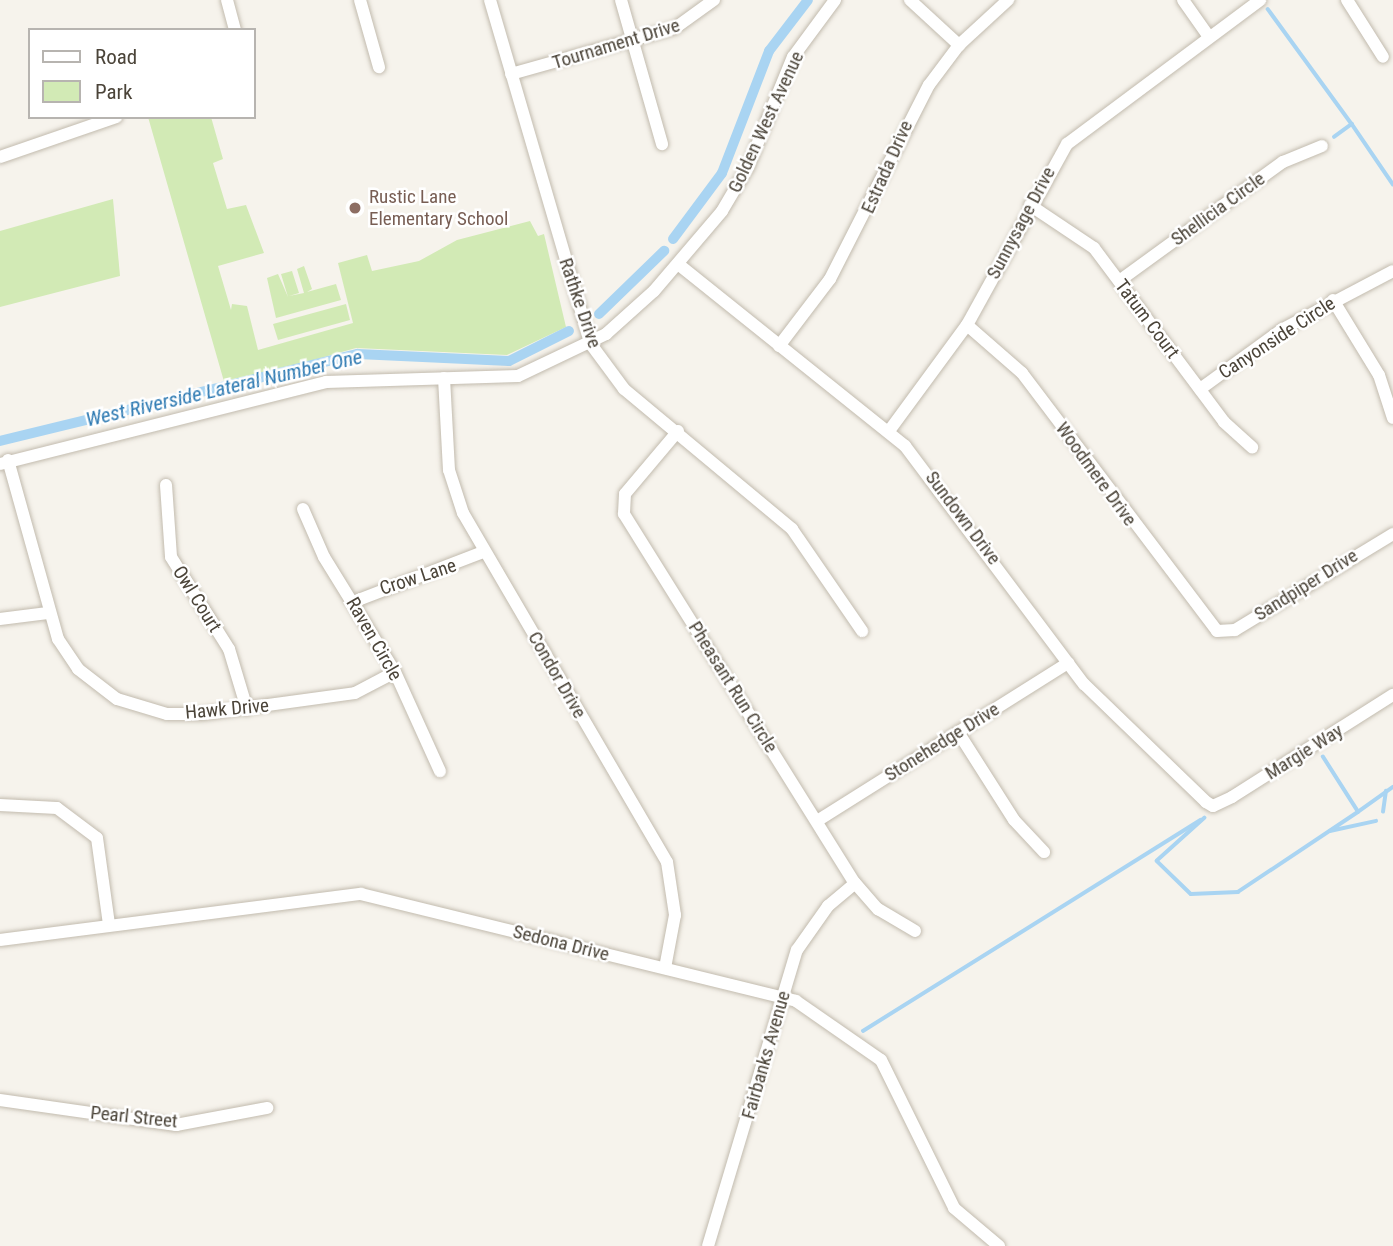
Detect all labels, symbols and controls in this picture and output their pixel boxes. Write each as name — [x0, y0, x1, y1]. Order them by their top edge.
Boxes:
street label: Tournament Drive — [550, 14, 682, 74]
legend — [28, 28, 256, 119]
text: Road — [95, 45, 137, 69]
street label: Golden West Avenue — [723, 48, 809, 196]
text: Park — [95, 80, 132, 104]
street label: Estrada Drive — [856, 117, 918, 217]
street label: Sunnysage Drive — [982, 163, 1060, 283]
street label: Shellicia Circle — [1167, 167, 1269, 251]
place label: Rustic Lane Elementary School — [369, 186, 508, 230]
marker: Rustic Lane Elementary School — [347, 200, 363, 216]
street label: Rathke Drive — [554, 255, 606, 351]
street label: Tatum Court — [1110, 275, 1184, 363]
street label: Canyonside Circle — [1215, 292, 1339, 384]
water label: West Riverside Lateral Number One — [83, 344, 365, 432]
street label: Woodmere Drive — [1051, 418, 1141, 530]
street label: Sundown Drive — [920, 467, 1006, 569]
street label: Sandpiper Drive — [1250, 544, 1362, 626]
street label: Crow Lane — [377, 554, 459, 600]
street label: Owl Court — [168, 562, 226, 636]
street label: Raven Circle — [341, 593, 407, 685]
street label: Pheasant Run Circle — [684, 617, 782, 757]
street label: Condor Drive — [523, 628, 591, 722]
street label: Hawk Drive — [184, 694, 270, 724]
street label: Stonehedge Drive — [880, 698, 1004, 786]
street label: Margie Way — [1261, 719, 1347, 785]
street label: Sedona Drive — [511, 920, 611, 966]
street label: Fairbanks Avenue — [737, 988, 795, 1122]
street label: Pearl Street — [89, 1101, 179, 1133]

